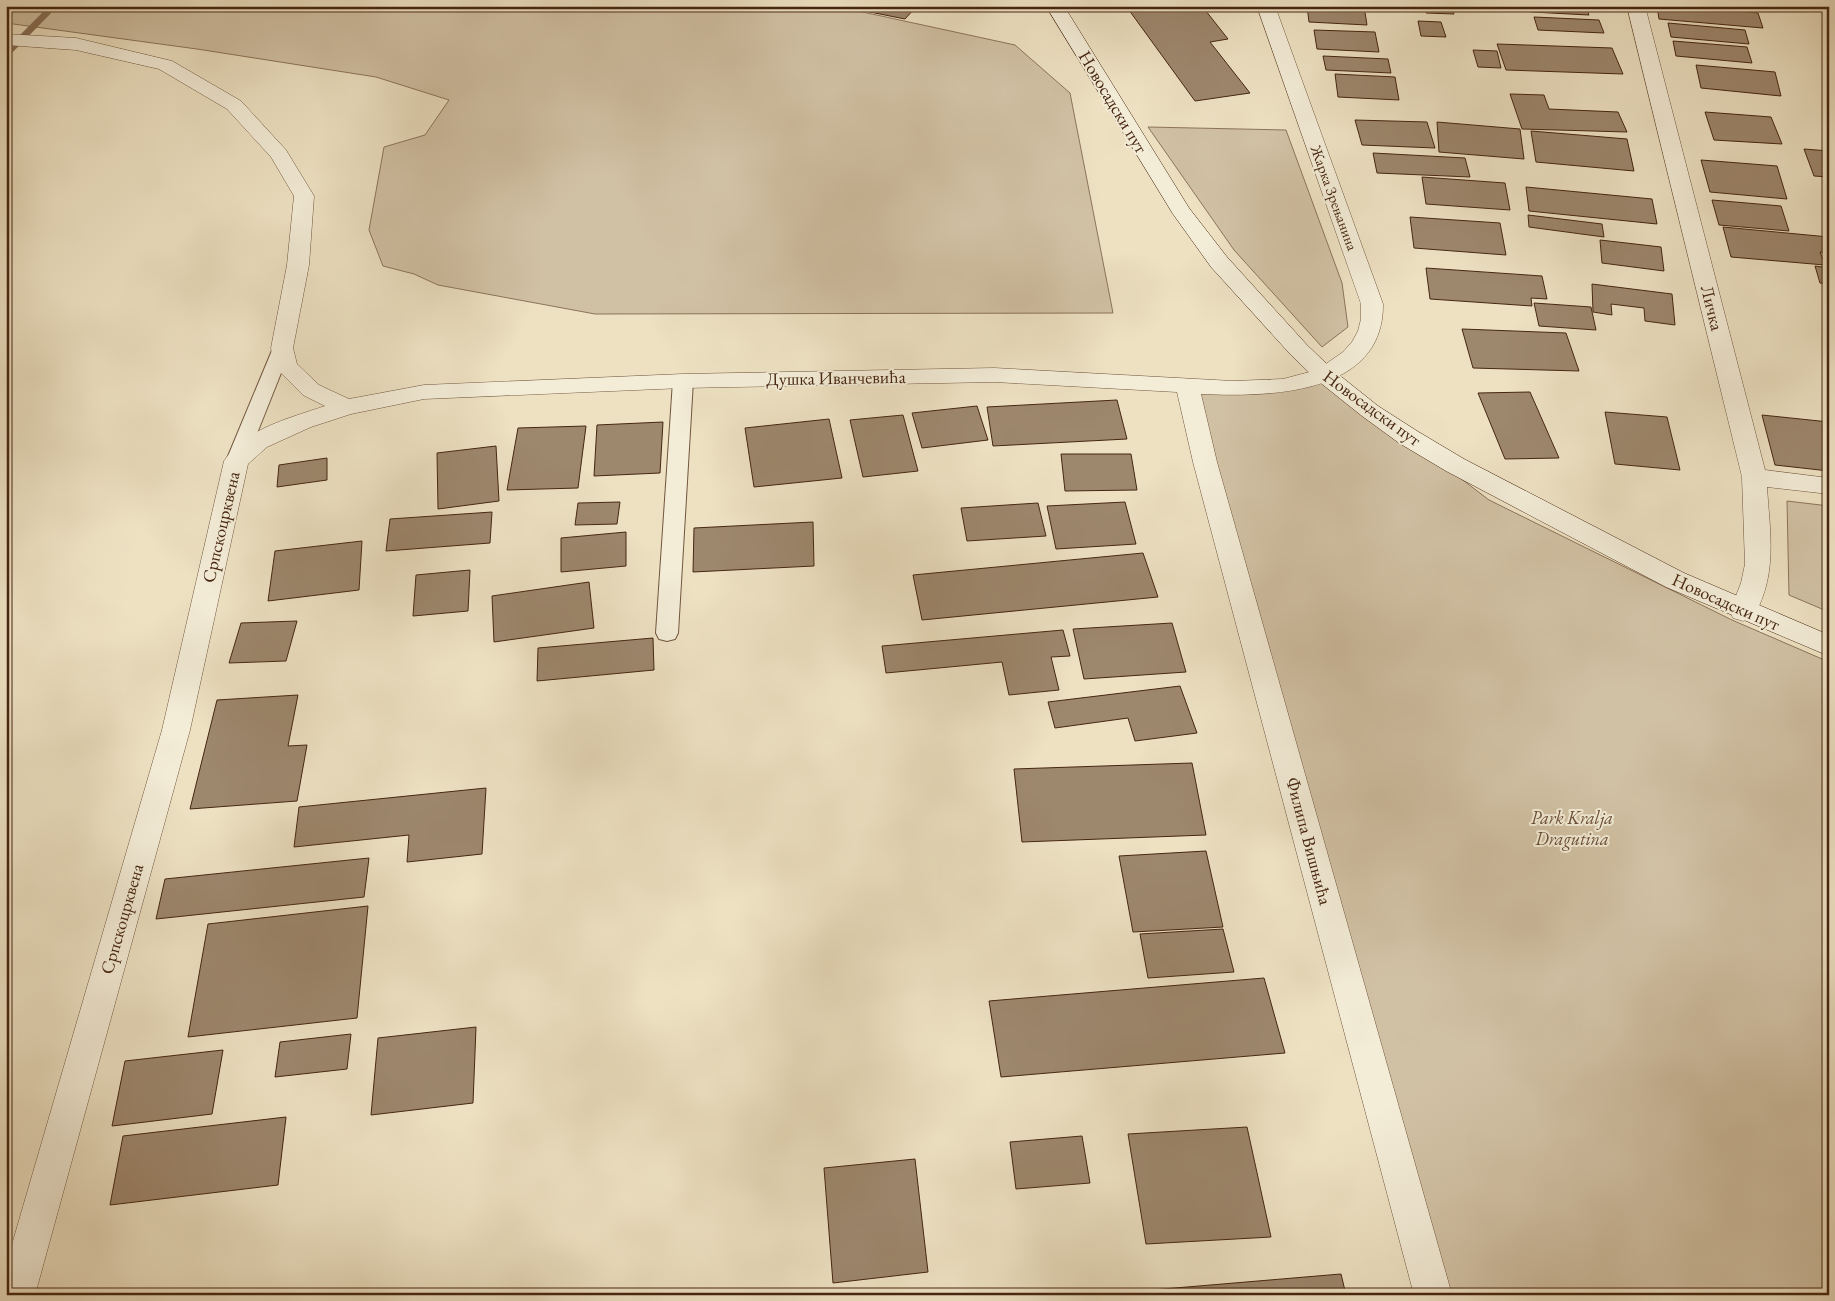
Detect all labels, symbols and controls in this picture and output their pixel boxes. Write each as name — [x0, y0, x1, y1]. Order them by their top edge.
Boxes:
street label: Новосадски пут — [1074, 46, 1153, 158]
street label: Жарка Зрењанина — [1306, 142, 1362, 253]
street label: Личка — [1696, 283, 1729, 334]
street label: Новосадски пут — [1319, 364, 1426, 451]
street label: Душка Иванчевића — [766, 365, 907, 390]
street label: Српскоцрквена — [197, 468, 245, 585]
street label: Новосадски пут — [1669, 568, 1784, 636]
street label: Филипа Вишњића — [1281, 775, 1338, 908]
park label: Park Kralja Dragutina — [1531, 806, 1613, 851]
street label: Српскоцрквена — [95, 860, 148, 977]

